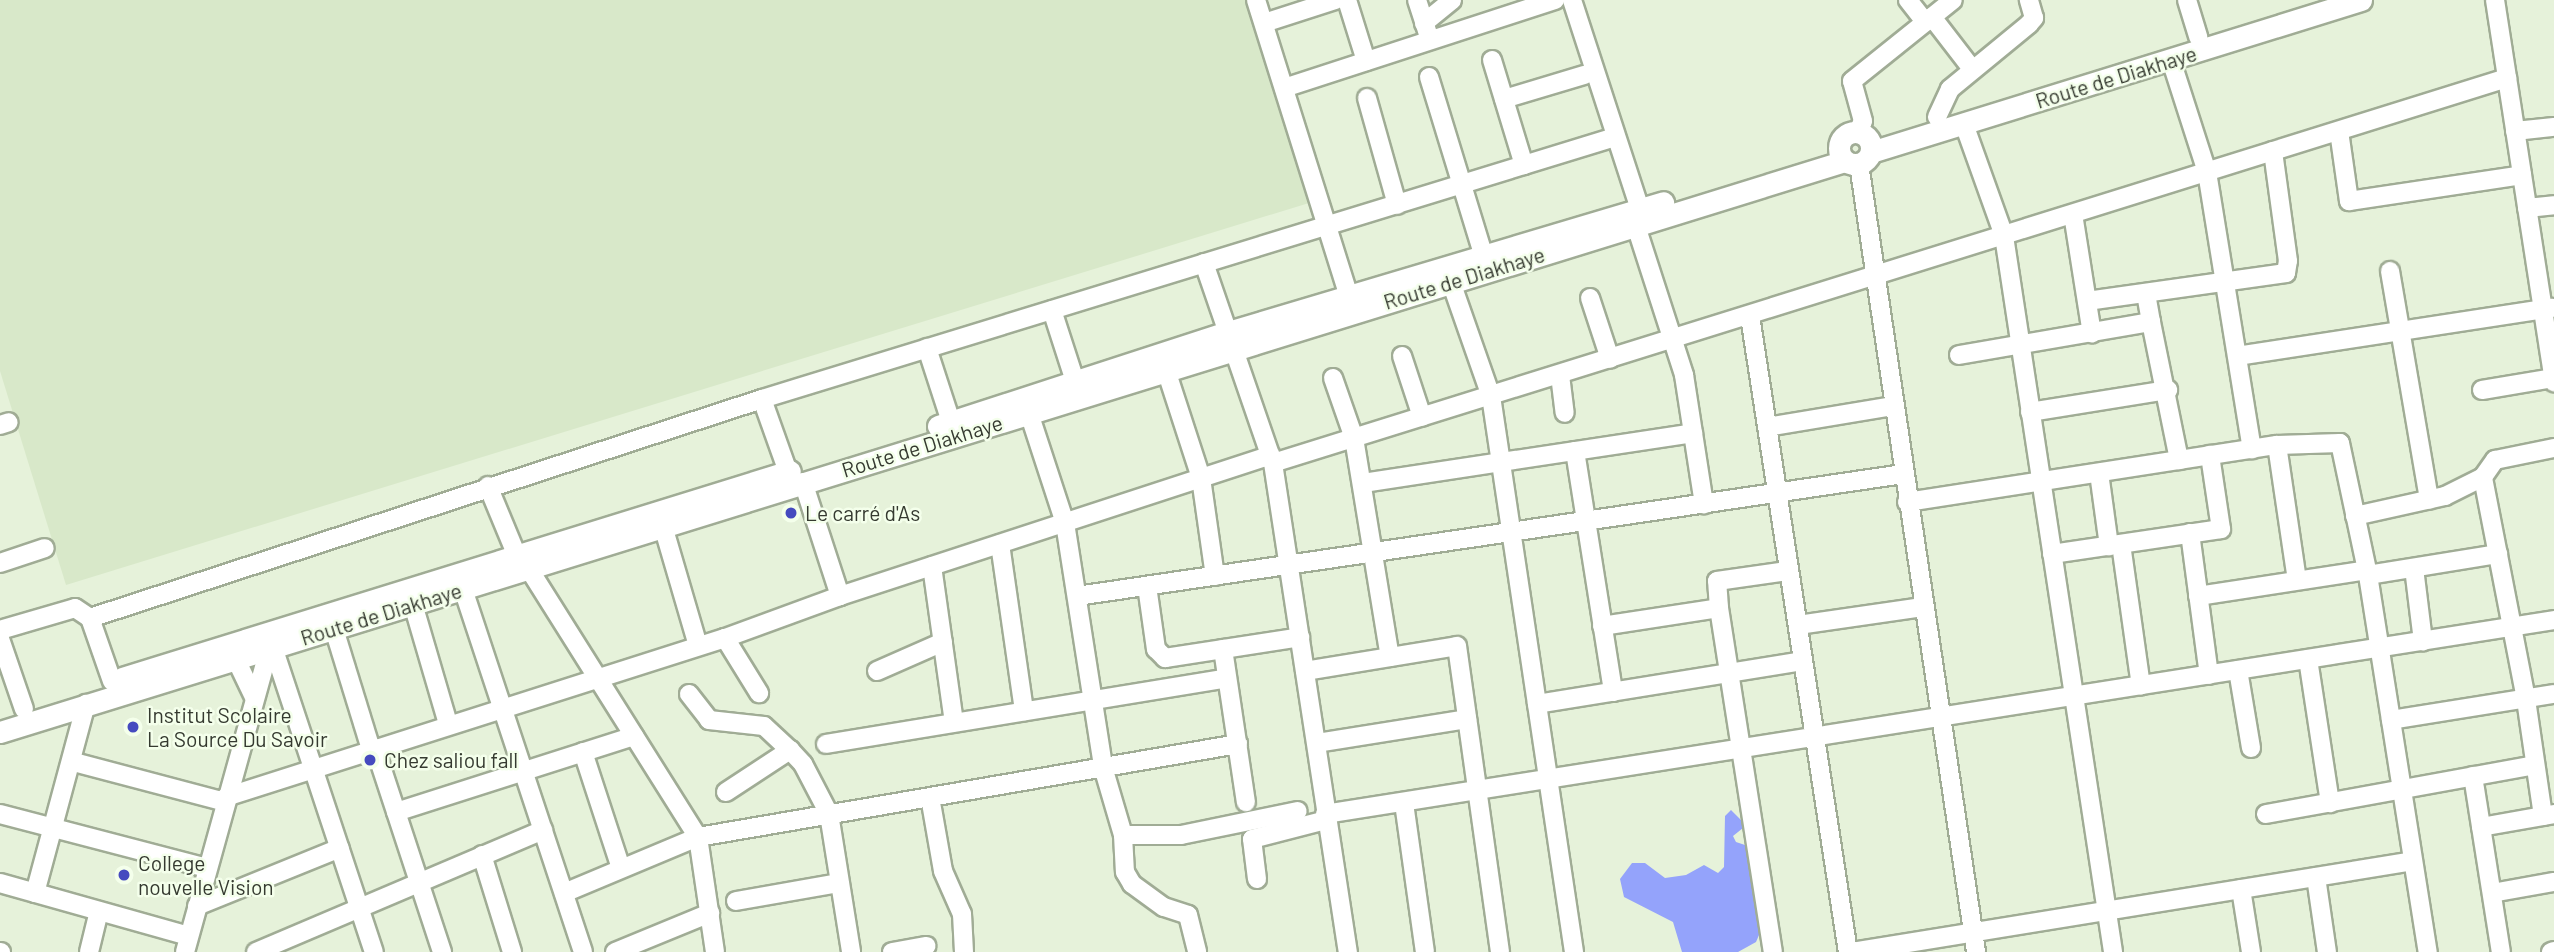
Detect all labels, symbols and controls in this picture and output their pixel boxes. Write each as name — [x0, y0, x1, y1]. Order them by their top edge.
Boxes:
street label: Route de Diakhaye — [2032, 41, 2200, 113]
street label: Route de Diakhaye — [1380, 242, 1548, 314]
street label: Route de Diakhaye — [838, 410, 1006, 482]
place label: Le carré d'As — [805, 500, 920, 526]
marker: Le carré d'As — [783, 505, 799, 521]
street label: Route de Diakhaye — [297, 578, 465, 650]
place label: Institut Scolaire La Source Du Savoir — [147, 702, 328, 752]
marker: Institut Scolaire La Source Du Savoir — [125, 719, 141, 735]
place label: Chez saliou fall — [384, 747, 518, 773]
marker: Chez saliou fall — [362, 752, 378, 768]
place label: College nouvelle Vision — [138, 850, 274, 900]
marker: College nouvelle Vision — [116, 867, 132, 883]

